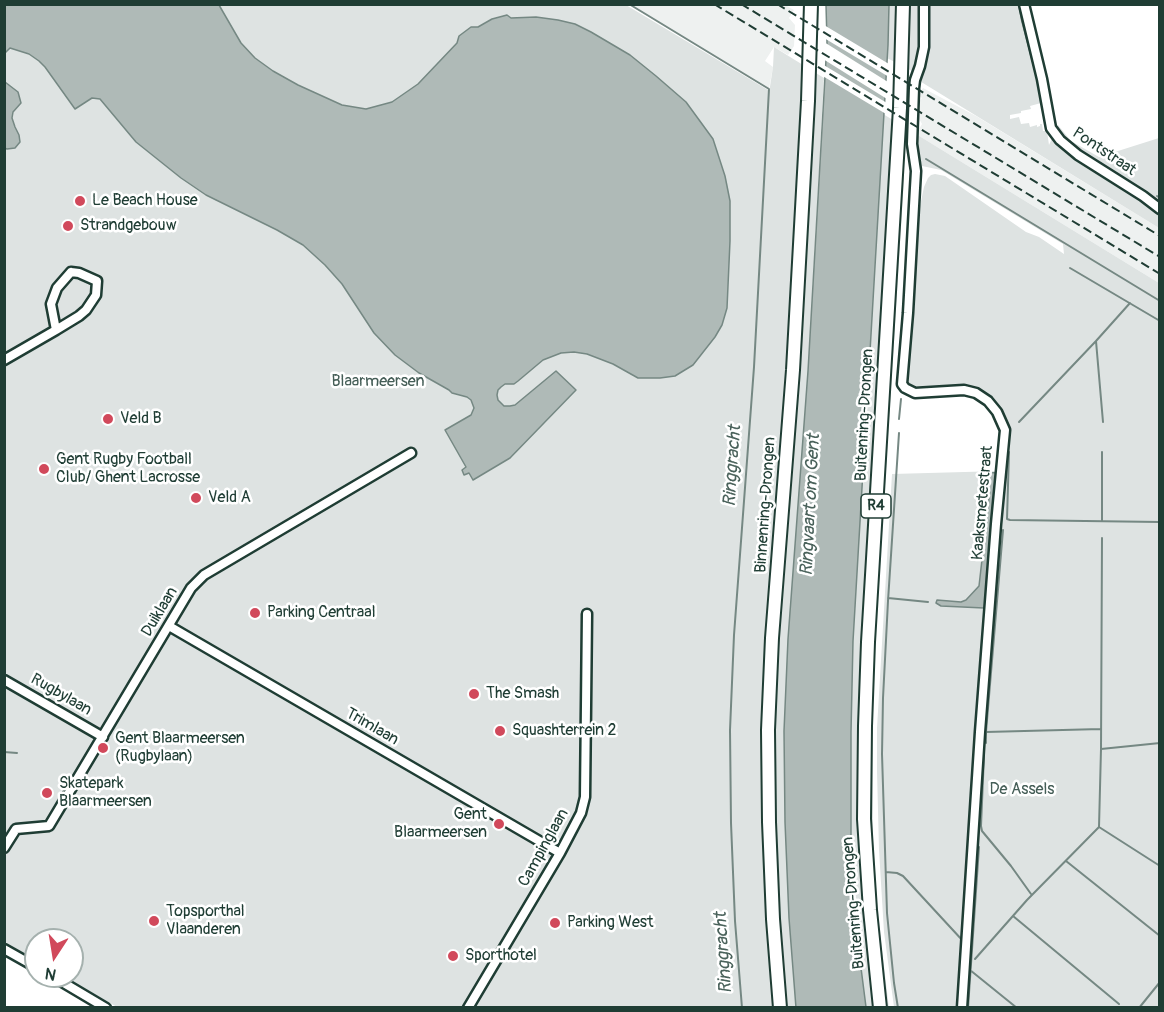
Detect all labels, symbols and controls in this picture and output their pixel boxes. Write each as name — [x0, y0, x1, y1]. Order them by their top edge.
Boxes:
street label: Pontstraat — [1068, 124, 1140, 180]
place label: Le Beach House — [92, 191, 198, 211]
marker: Le Beach House — [73, 194, 87, 208]
place label: Strandgebouw — [80, 216, 176, 236]
marker: Strandgebouw — [61, 219, 75, 233]
street label: Buitenring-Drongen — [852, 348, 878, 482]
park label: Blaarmeersen — [332, 372, 424, 392]
place label: Veld B — [120, 409, 162, 429]
marker: Veld B — [101, 412, 115, 426]
water label: Ringgracht — [719, 425, 747, 507]
water label: Ringvaart om Gent — [797, 434, 825, 576]
street label: Binnenring-Drongen — [752, 436, 780, 574]
street label: Kaaksmetestraat — [968, 445, 998, 561]
place label: Gent Rugby Football Club/ Ghent Lacrosse — [56, 450, 200, 488]
marker: Gent Rugby Football Club/ Ghent Lacrosse — [37, 462, 51, 476]
place label: Veld A — [208, 488, 251, 508]
marker: Veld A — [189, 491, 203, 505]
road number: R4 — [861, 494, 891, 518]
street label: Duiklaan — [138, 584, 182, 640]
place label: Parking Centraal — [267, 603, 375, 623]
marker: Parking Centraal — [248, 606, 262, 620]
street label: Rugbylaan — [27, 670, 95, 720]
place label: The Smash — [486, 684, 559, 704]
marker: The Smash — [467, 687, 481, 701]
street label: Trimlaan — [342, 704, 402, 750]
place label: Squashterrein 2 — [512, 721, 616, 741]
marker: Squashterrein 2 — [493, 724, 507, 738]
place label: Gent Blaarmeersen (Rugbylaan) — [115, 729, 245, 767]
marker: Gent Blaarmeersen (Rugbylaan) — [96, 741, 110, 755]
place label: Skatepark Blaarmeersen — [59, 774, 152, 812]
park label: De Assels — [990, 780, 1054, 800]
marker: Skatepark Blaarmeersen — [40, 786, 54, 800]
place label: Gent Blaarmeersen — [394, 805, 487, 843]
street label: Campinglaan — [515, 806, 573, 890]
marker: Gent Blaarmeersen — [492, 817, 506, 831]
street label: Buitenring-Drongen — [839, 836, 869, 970]
place label: Topsporthal Vlaanderen — [166, 902, 245, 940]
water label: Ringgracht — [710, 912, 738, 994]
place label: Parking West — [567, 913, 653, 933]
marker: Topsporthal Vlaanderen — [147, 914, 161, 928]
marker: Parking West — [548, 916, 562, 930]
north arrow — [24, 928, 84, 988]
place label: Sporthotel — [465, 946, 537, 966]
marker: Sporthotel — [446, 949, 460, 963]
text: N — [43, 963, 58, 985]

